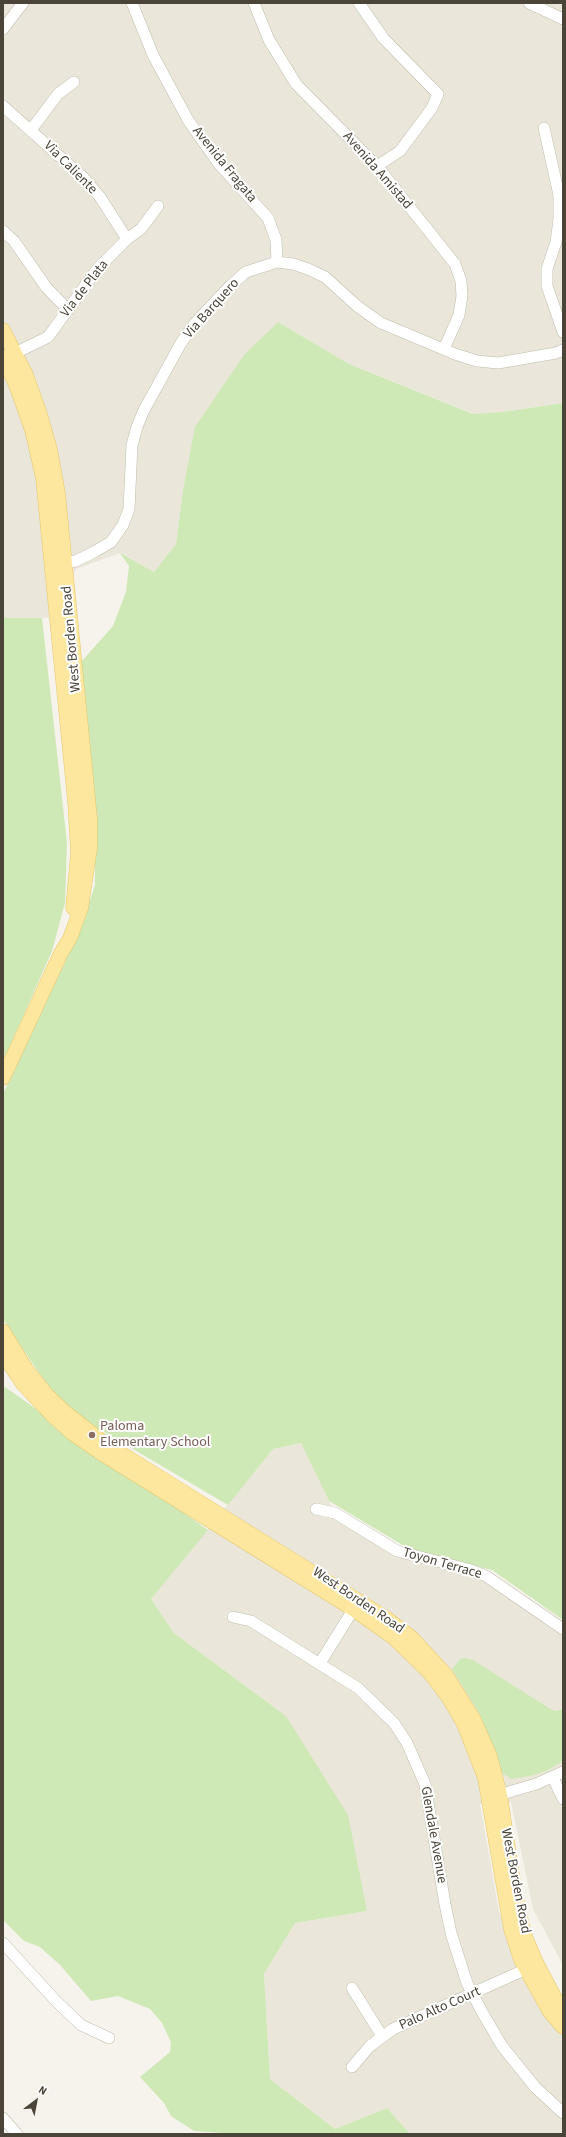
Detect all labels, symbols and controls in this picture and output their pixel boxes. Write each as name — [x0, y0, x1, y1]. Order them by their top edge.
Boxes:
street label: Avenida Fragata — [188, 124, 260, 206]
street label: Avenida Amistad — [339, 129, 415, 213]
street label: Via Caliente — [40, 138, 100, 198]
street label: Via de Plata — [57, 257, 113, 321]
street label: Via Barquero — [181, 275, 243, 343]
street label: West Borden Road — [59, 585, 85, 693]
place label: Paloma Elementary School — [100, 1419, 210, 1452]
marker: Paloma Elementary School — [87, 1430, 97, 1440]
street label: Toyon Terrace — [400, 1545, 484, 1583]
street label: West Borden Road — [309, 1564, 407, 1638]
street label: Glendale Avenue — [416, 1785, 450, 1885]
street label: West Borden Road — [497, 1827, 533, 1935]
street label: Palo Alto Court — [397, 1984, 483, 2034]
north arrow — [16, 2081, 56, 2121]
text: N — [36, 2082, 50, 2099]

